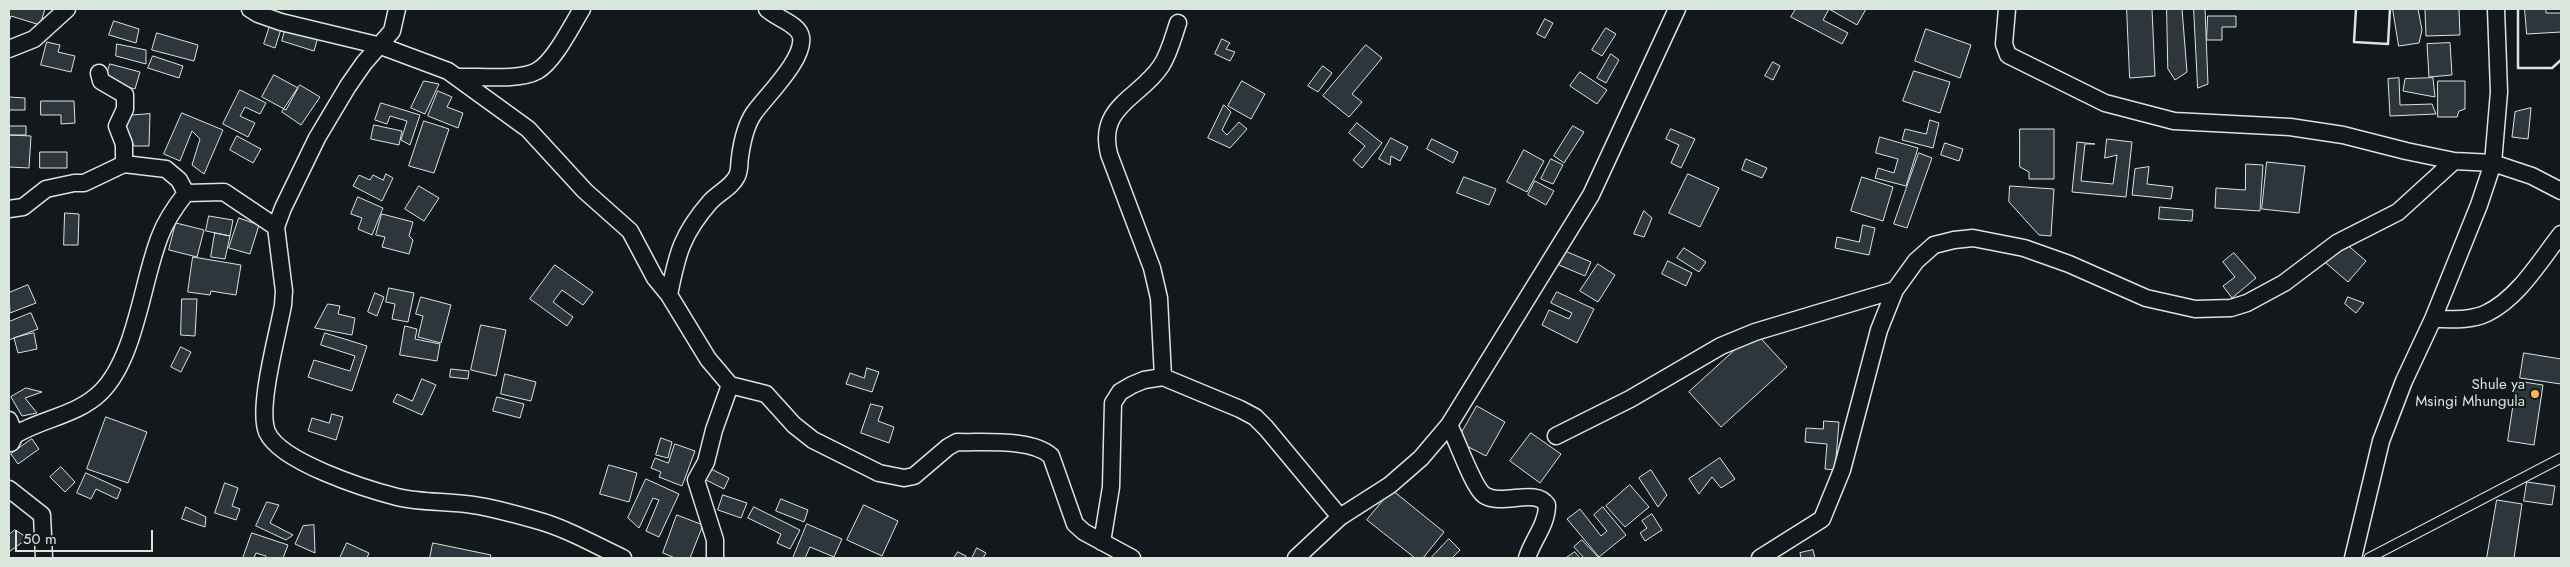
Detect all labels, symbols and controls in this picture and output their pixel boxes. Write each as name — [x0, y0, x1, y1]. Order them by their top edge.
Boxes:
place label: Shule ya Msingi Mhungula — [2415, 376, 2525, 411]
marker: Shule ya Msingi Mhungula — [2529, 388, 2541, 400]
scale bar — [18, 520, 155, 552]
text: 50 m — [23, 528, 57, 550]

